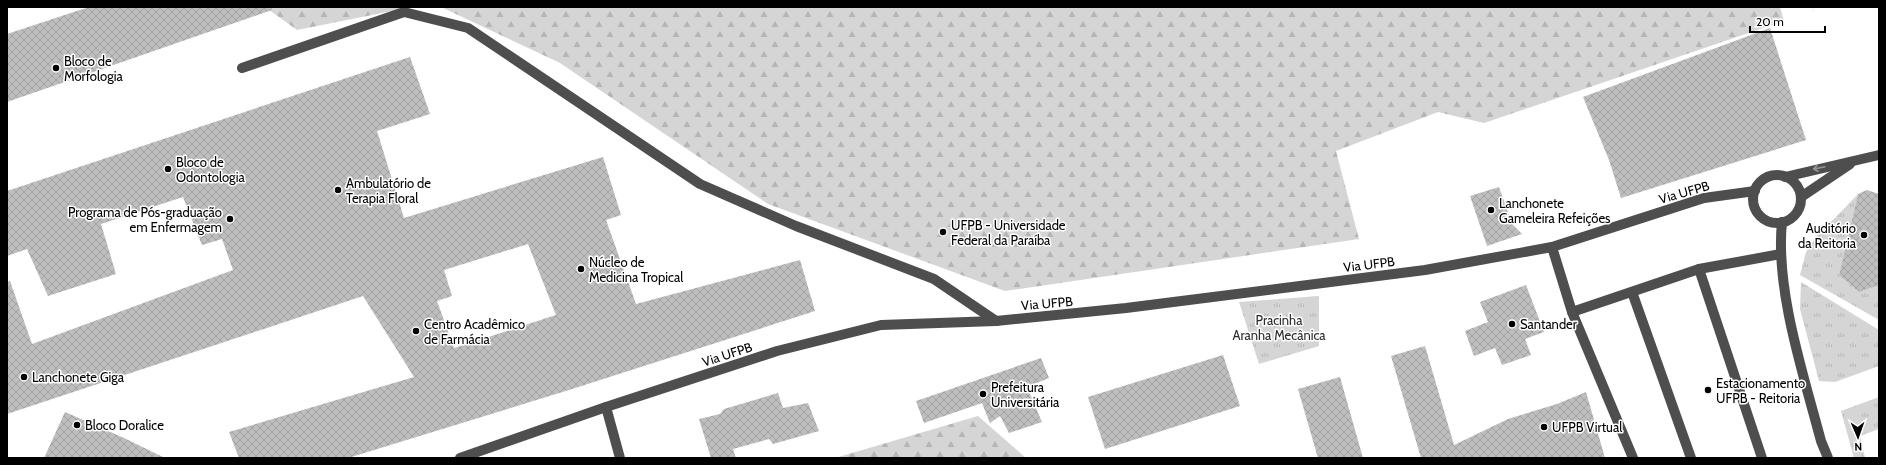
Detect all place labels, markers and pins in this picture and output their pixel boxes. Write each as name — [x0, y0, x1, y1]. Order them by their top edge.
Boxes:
place label: Bloco de Morfologia — [64, 53, 124, 84]
marker: Bloco de Morfologia — [51, 63, 61, 73]
place label: Bloco de Odontologia — [176, 154, 246, 185]
marker: Bloco de Odontologia — [163, 164, 173, 174]
place label: Ambulatório de Terapia Floral — [346, 175, 431, 206]
marker: Ambulatório de Terapia Floral — [333, 185, 343, 195]
place label: Lanchonete Gameleira Refeições — [1499, 195, 1611, 226]
place label: Programa de Pós-graduação em Enfermagem — [68, 204, 222, 235]
marker: Lanchonete Gameleira Refeições — [1486, 205, 1496, 215]
marker: Programa de Pós-graduação em Enfermagem — [225, 214, 235, 224]
place label: UFPB - Universidade Federal da Paraíba — [951, 217, 1066, 248]
place label: Auditório da Reitoria — [1798, 220, 1857, 251]
marker: UFPB - Universidade Federal da Paraíba — [938, 227, 948, 237]
marker: Auditório da Reitoria — [1859, 230, 1869, 240]
place label: Núcleo de Medicina Tropical — [589, 254, 683, 285]
marker: Núcleo de Medicina Tropical — [576, 264, 586, 274]
place label: Centro Acadêmico de Farmácia — [424, 316, 525, 347]
place label: Santander — [1520, 316, 1578, 332]
marker: Santander — [1507, 319, 1517, 329]
marker: Centro Acadêmico de Farmácia — [411, 326, 421, 336]
place label: Lanchonete Giga — [32, 369, 125, 385]
marker: Lanchonete Giga — [19, 372, 29, 382]
place label: Estacionamento UFPB - Reitoria — [1716, 375, 1805, 406]
place label: Prefeitura Universitária — [991, 379, 1060, 410]
marker: Estacionamento UFPB - Reitoria — [1703, 385, 1713, 395]
marker: Prefeitura Universitária — [978, 389, 988, 399]
place label: Bloco Doralice — [85, 417, 164, 433]
place label: UFPB Virtual — [1552, 419, 1622, 435]
marker: Bloco Doralice — [72, 420, 82, 430]
marker: UFPB Virtual — [1539, 422, 1549, 432]

